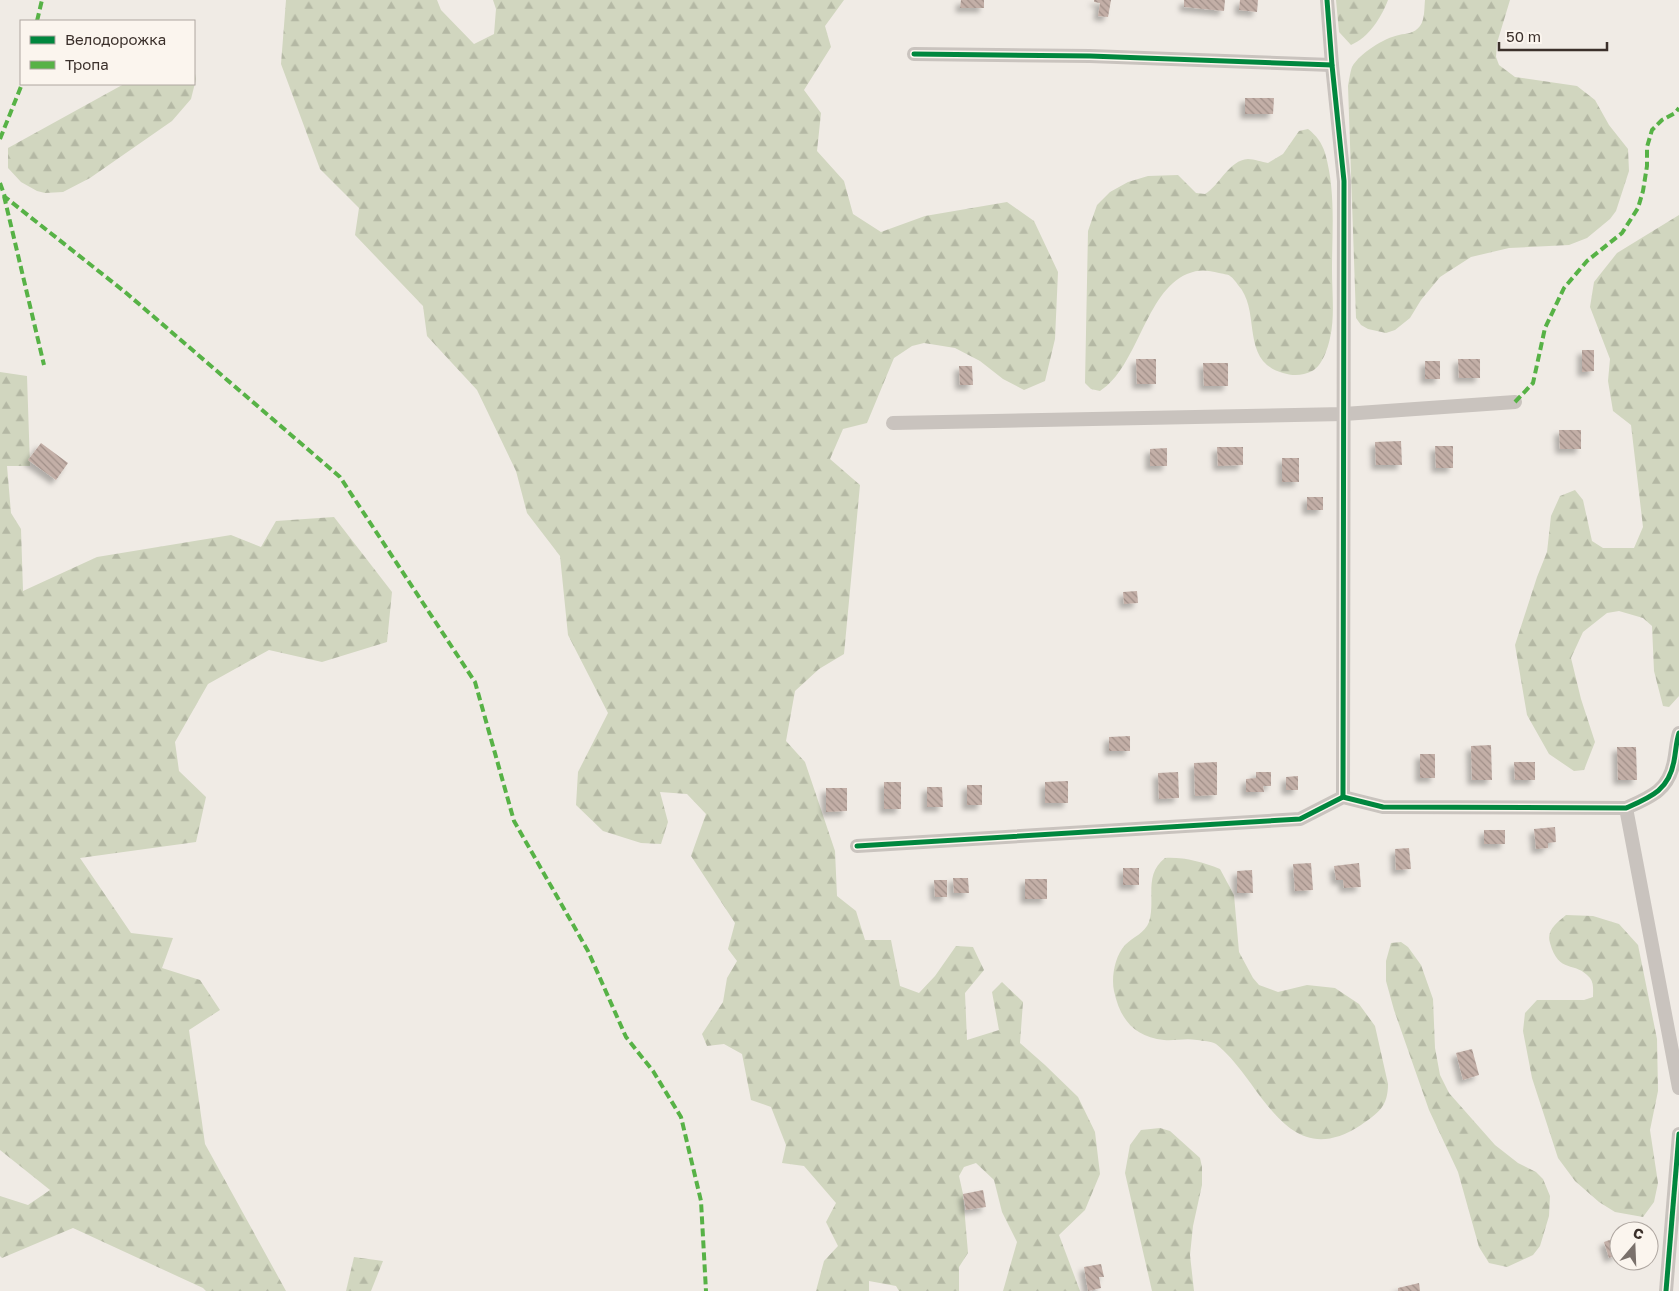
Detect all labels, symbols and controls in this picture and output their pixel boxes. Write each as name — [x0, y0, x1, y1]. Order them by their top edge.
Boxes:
legend — [20, 20, 195, 85]
scale bar — [1499, 20, 1606, 52]
text: 50 m — [1506, 27, 1541, 45]
text: Велодорожка — [65, 30, 166, 48]
text: Тропа — [65, 55, 109, 73]
north arrow — [1609, 1221, 1659, 1271]
text: С — [1631, 1224, 1646, 1243]

